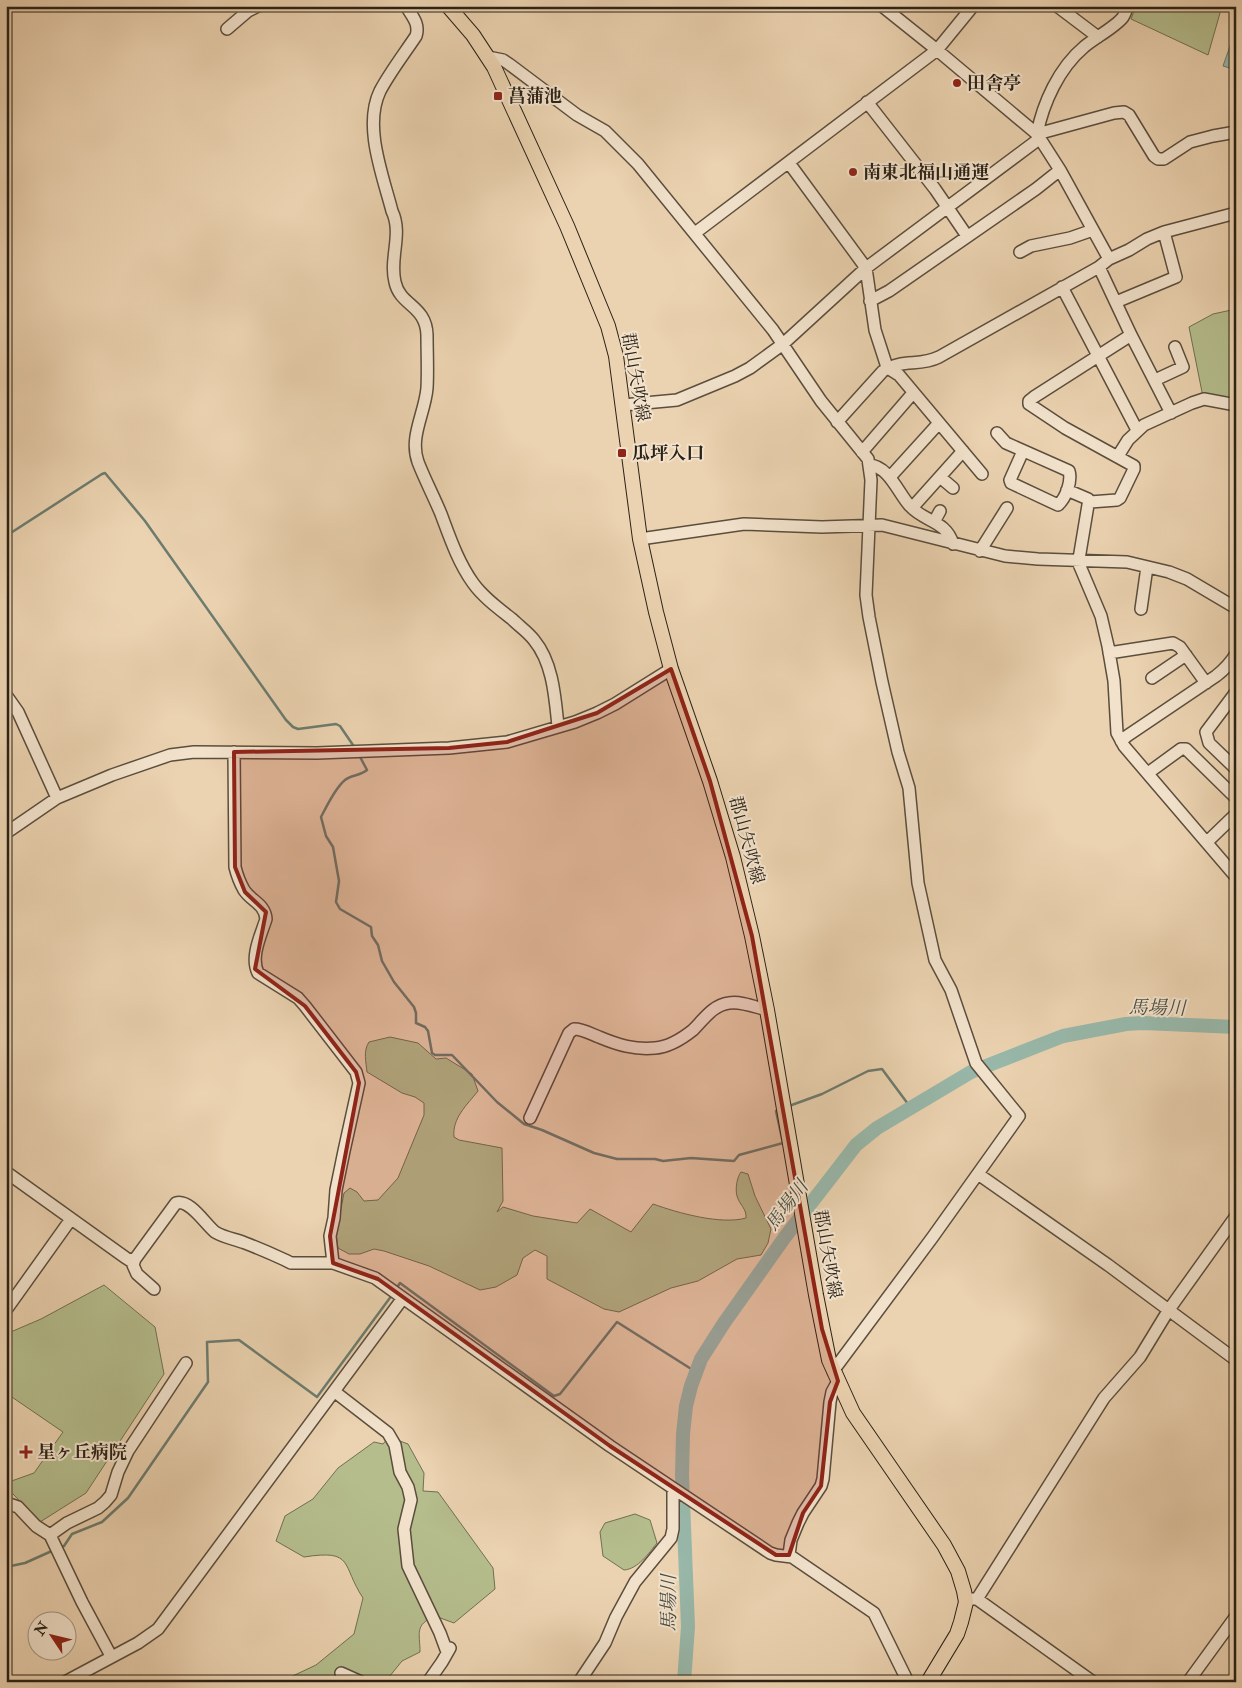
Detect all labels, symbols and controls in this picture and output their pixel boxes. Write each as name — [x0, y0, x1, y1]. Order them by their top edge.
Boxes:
place label: 田舎亭 — [967, 72, 1021, 95]
marker: 田舎亭 — [951, 77, 963, 89]
place label: 菖蒲池 — [508, 85, 562, 108]
marker: 菖蒲池 — [492, 90, 504, 102]
place label: 南東北福山通運 — [863, 161, 989, 184]
marker: 南東北福山通運 — [847, 166, 859, 178]
street label: 郡山矢吹線 — [616, 331, 655, 423]
place label: 瓜坪入口 — [632, 442, 704, 465]
marker: 瓜坪入口 — [616, 447, 628, 459]
street label: 郡山矢吹線 — [724, 794, 769, 887]
water label: 馬場川 — [1128, 996, 1188, 1021]
water label: 馬場川 — [760, 1174, 815, 1236]
street label: 郡山矢吹線 — [808, 1208, 847, 1300]
place label: 星ヶ丘病院 — [37, 1441, 127, 1464]
marker: 星ヶ丘病院 — [19, 1445, 33, 1459]
water label: 馬場川 — [657, 1573, 681, 1632]
north arrow — [28, 1610, 78, 1660]
text: N — [31, 1618, 53, 1640]

